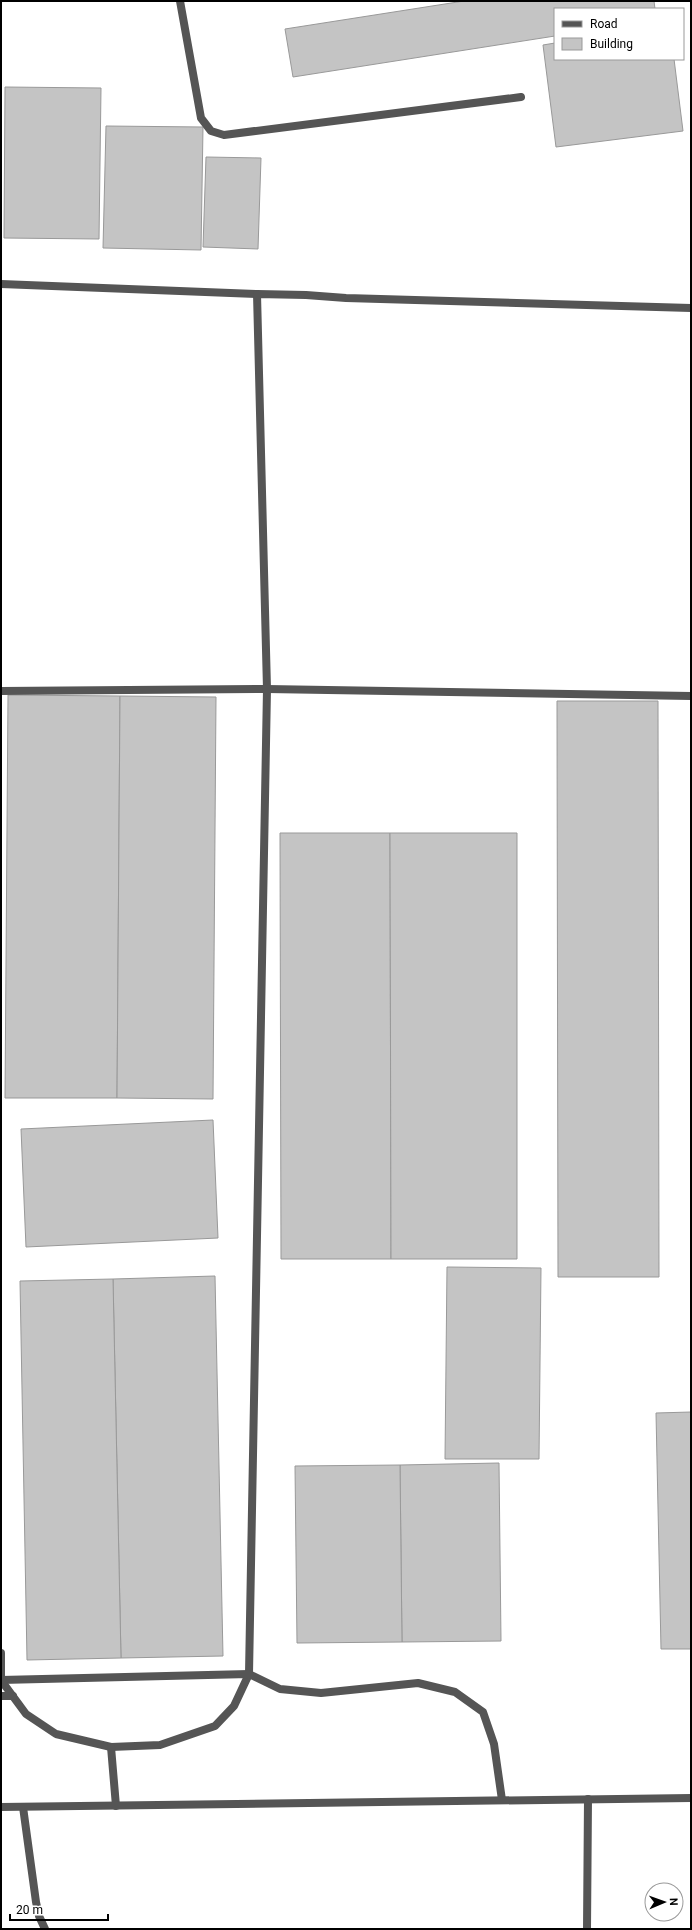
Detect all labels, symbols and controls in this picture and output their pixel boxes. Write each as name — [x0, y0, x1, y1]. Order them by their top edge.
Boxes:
legend — [554, 8, 684, 60]
text: Road — [590, 17, 618, 31]
text: Building — [590, 37, 633, 51]
north arrow — [644, 1882, 684, 1922]
scale bar — [10, 1896, 108, 1922]
text: N — [667, 1898, 680, 1906]
text: 20 m — [16, 1903, 43, 1917]

